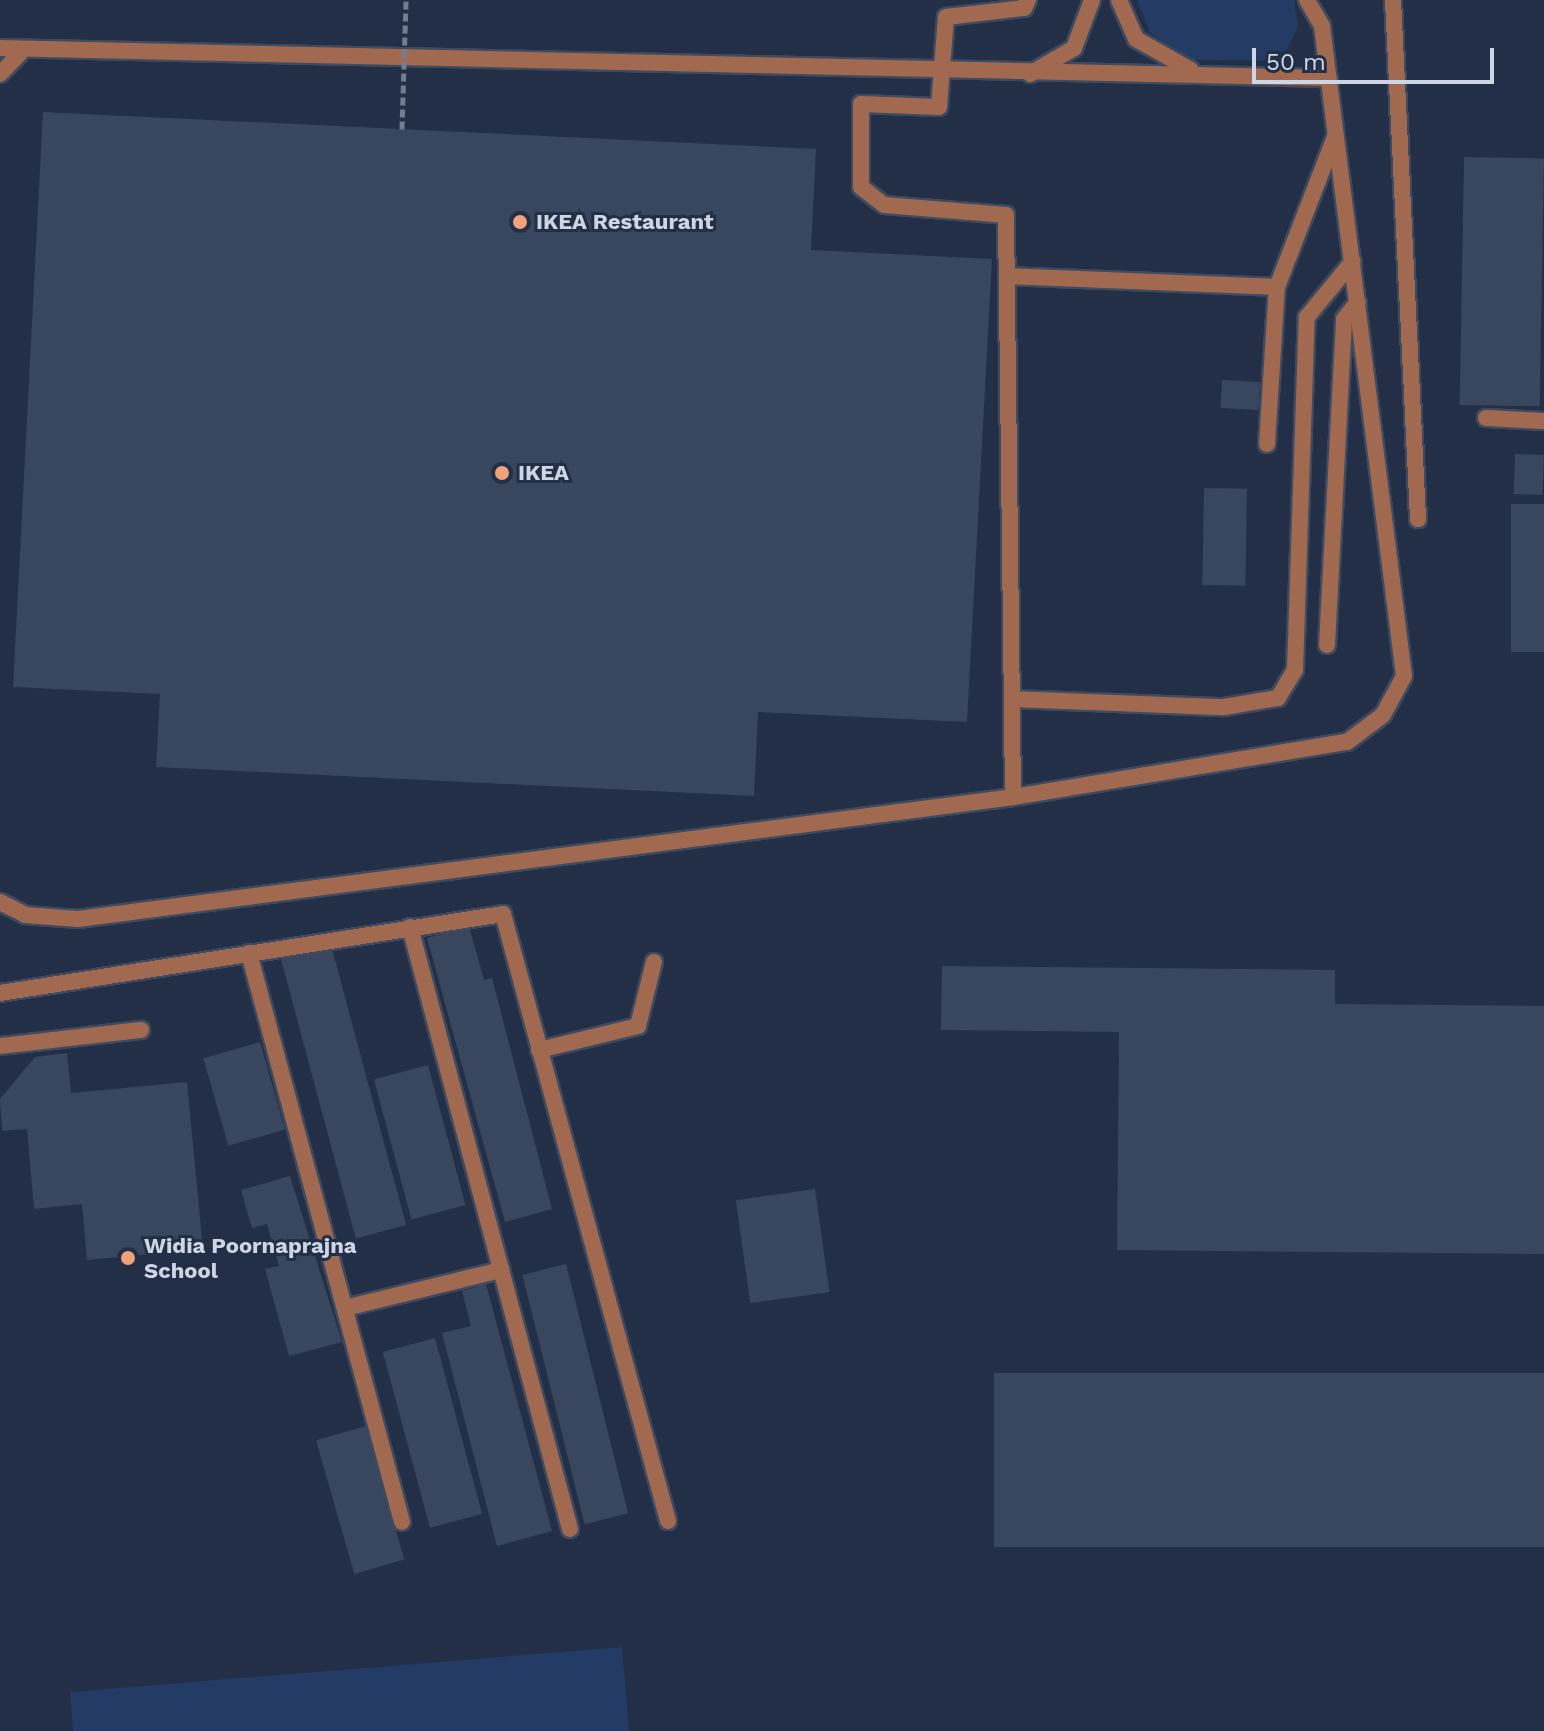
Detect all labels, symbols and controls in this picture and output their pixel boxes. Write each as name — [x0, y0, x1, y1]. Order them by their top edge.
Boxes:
scale bar — [1256, 32, 1498, 82]
text: 50 m — [1266, 48, 1326, 76]
place label: IKEA Restaurant — [536, 209, 714, 235]
marker: IKEA Restaurant — [511, 213, 529, 231]
place label: IKEA — [518, 460, 569, 486]
marker: IKEA — [493, 464, 511, 482]
place label: Widia Poornaprajna School — [144, 1232, 357, 1284]
marker: Widia Poornaprajna School — [119, 1249, 137, 1267]

